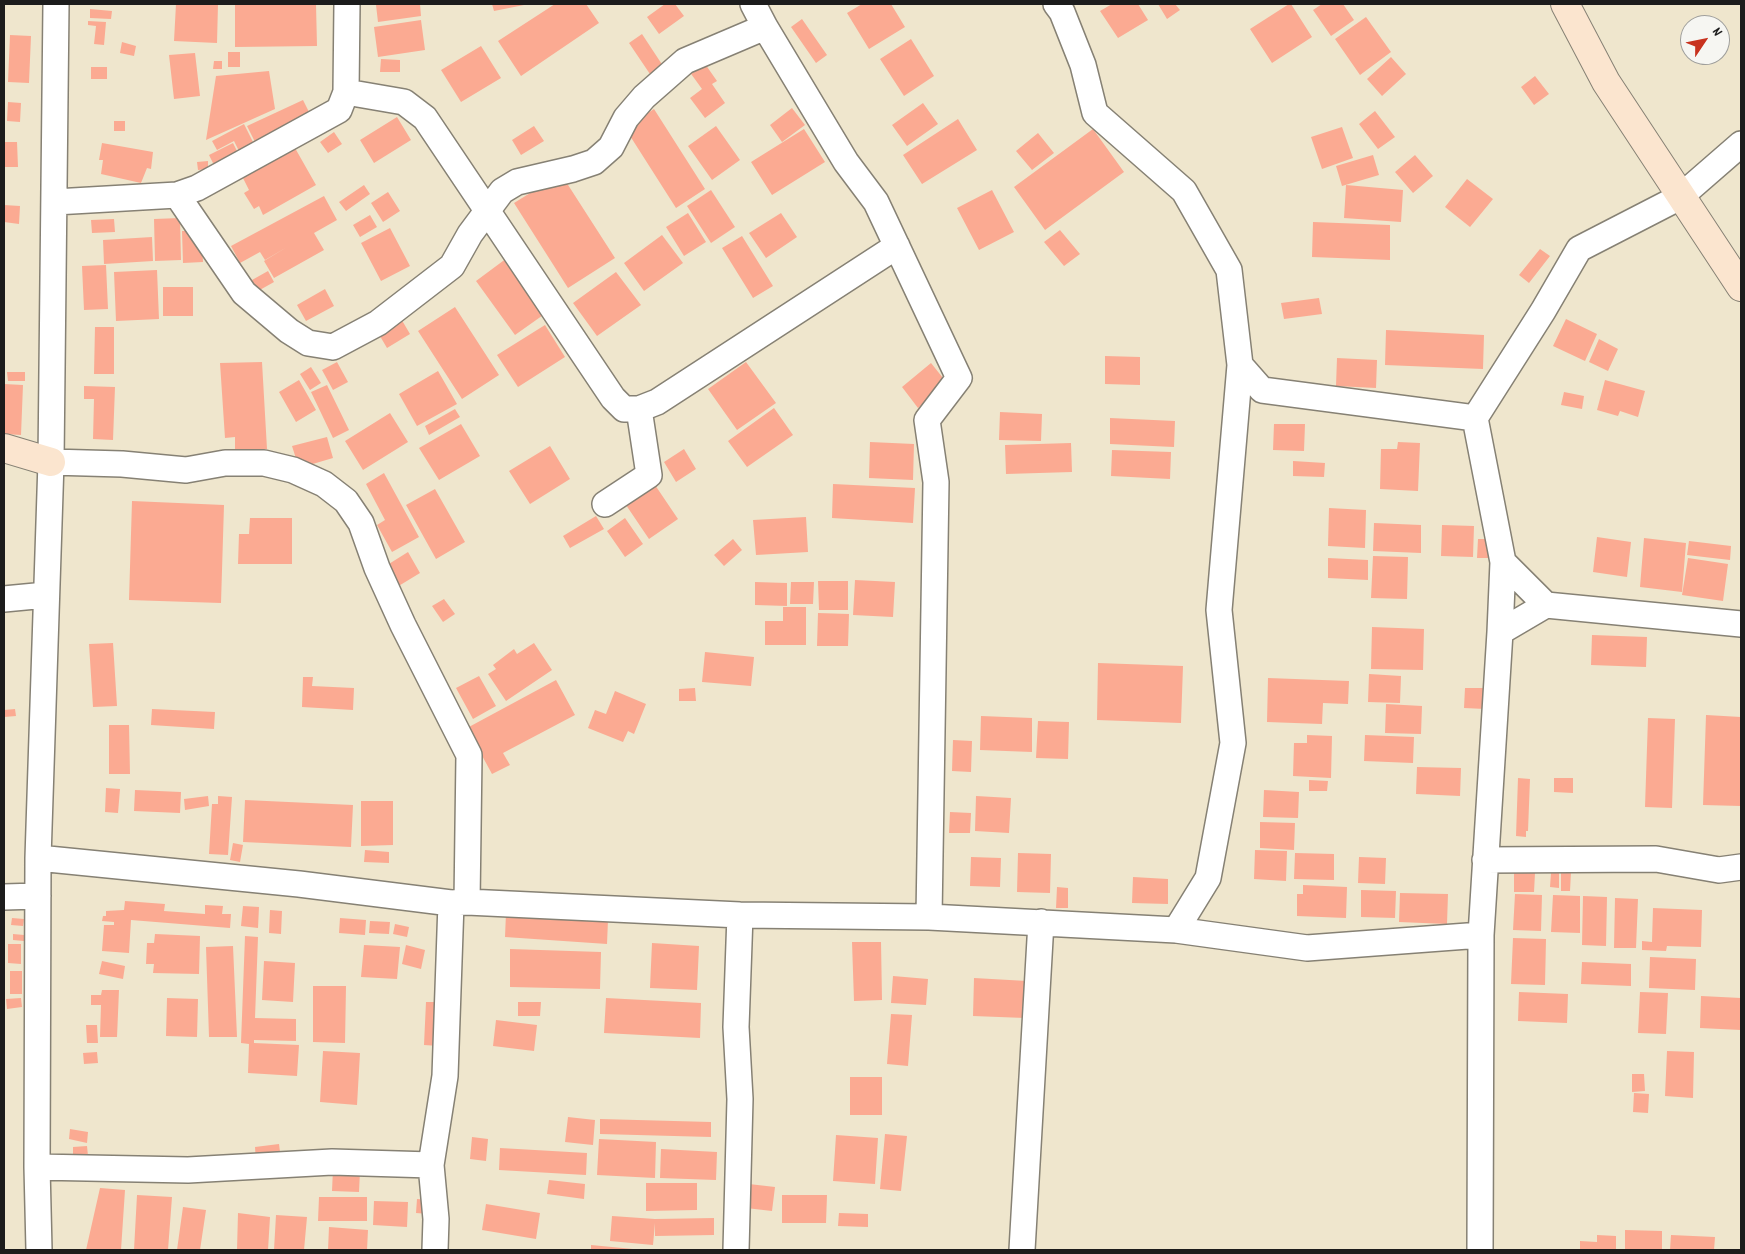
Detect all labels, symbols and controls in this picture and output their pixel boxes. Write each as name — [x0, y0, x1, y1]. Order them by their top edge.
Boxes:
north arrow — [1680, 15, 1730, 65]
text: N — [1706, 24, 1727, 41]

